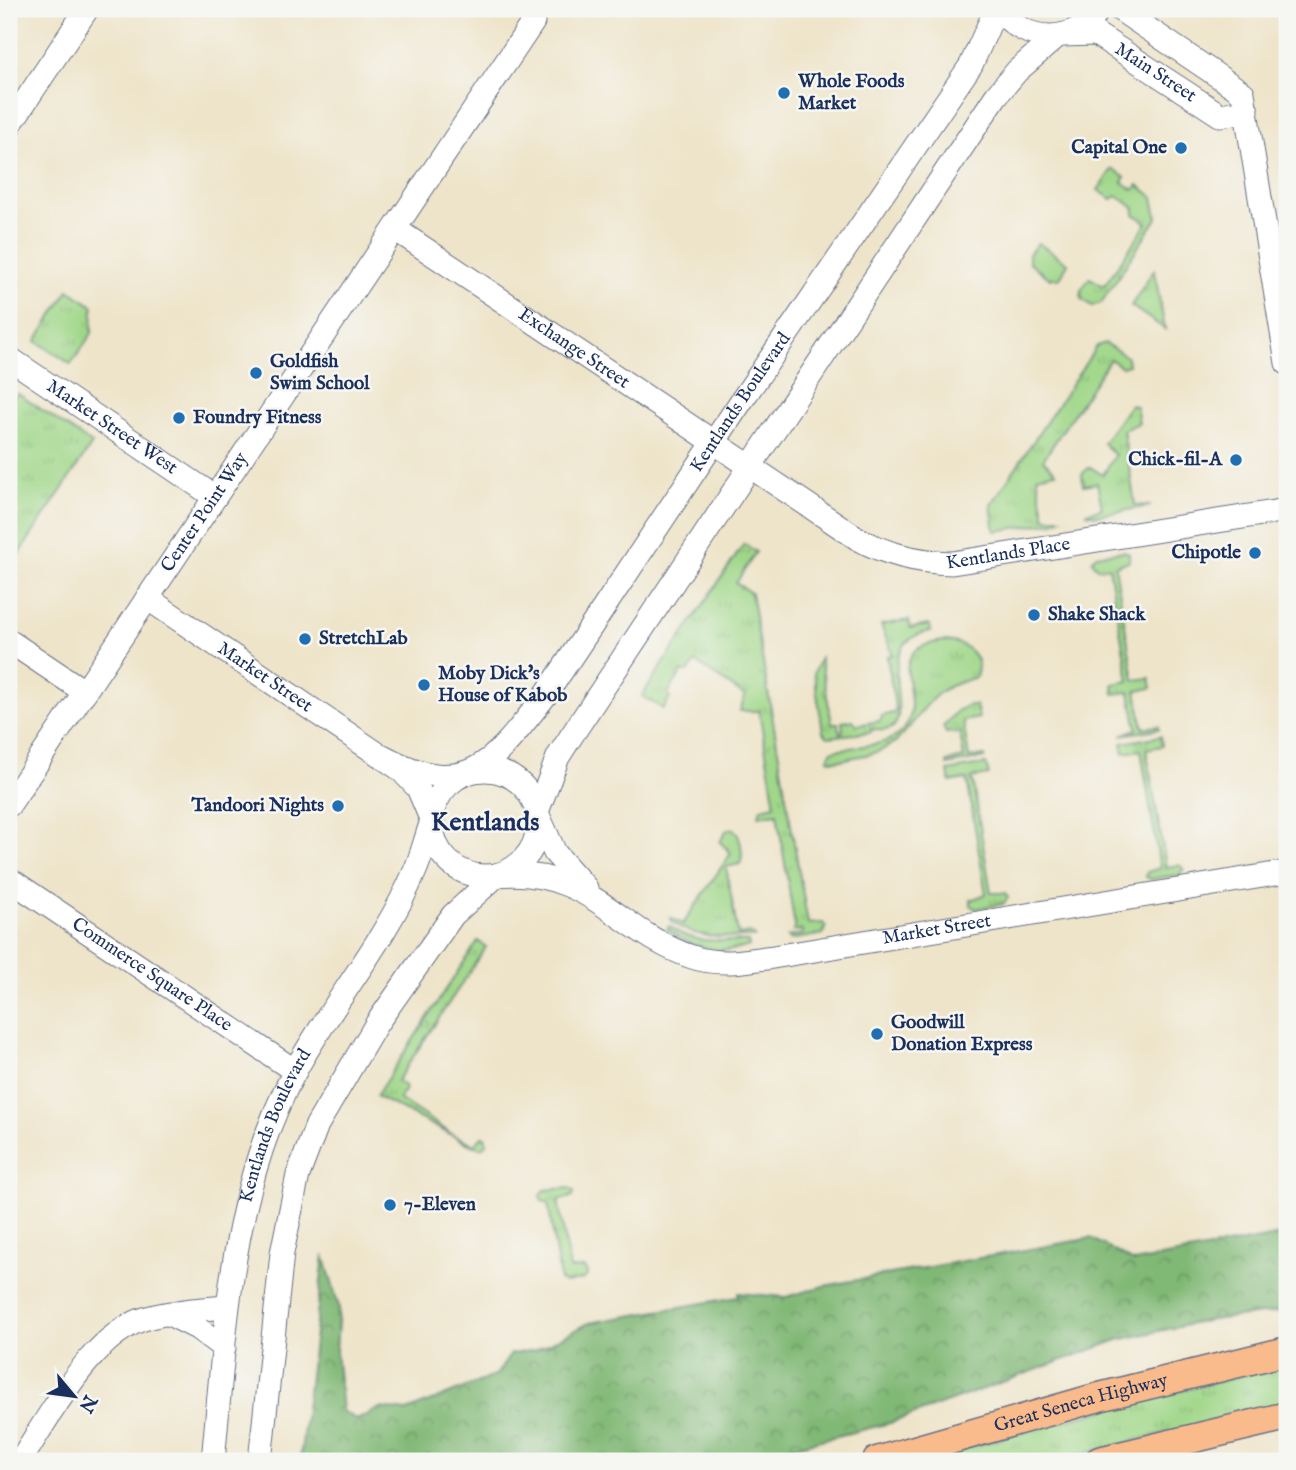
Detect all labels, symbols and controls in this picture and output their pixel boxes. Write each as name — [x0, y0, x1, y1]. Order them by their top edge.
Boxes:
street label: Main Street — [1110, 37, 1201, 108]
place label: Whole Foods Market — [797, 70, 905, 116]
marker: Whole Foods Market — [776, 85, 792, 101]
place label: Capital One — [1071, 136, 1167, 160]
marker: Capital One — [1173, 140, 1189, 156]
street label: Exchange Street — [513, 303, 635, 395]
street label: Kentlands Boulevard — [685, 327, 797, 477]
place label: Goldfish Swim School — [270, 350, 370, 396]
marker: Goldfish Swim School — [248, 365, 264, 381]
street label: Market Street West — [42, 375, 182, 480]
place label: Foundry Fitness — [193, 406, 322, 430]
marker: Foundry Fitness — [171, 410, 187, 426]
street label: Center Point Way — [156, 447, 254, 577]
place label: Chick-fil-A — [1128, 448, 1223, 472]
marker: Chick-fil-A — [1228, 452, 1244, 468]
street label: Kentlands Place — [945, 532, 1072, 576]
place label: Chipotle — [1171, 541, 1241, 565]
marker: Chipotle — [1247, 545, 1263, 561]
place label: Shake Shack — [1048, 603, 1146, 627]
marker: Shake Shack — [1026, 607, 1042, 623]
place label: StretchLab — [319, 627, 408, 651]
marker: StretchLab — [297, 631, 313, 647]
street label: Market Street — [212, 637, 317, 718]
place label: Moby Dick's House of Kabob — [438, 662, 567, 708]
marker: Moby Dick's House of Kabob — [416, 677, 432, 693]
place label: Tandoori Nights — [191, 794, 324, 818]
marker: Tandoori Nights — [330, 798, 346, 814]
district label: Kentlands — [431, 806, 539, 839]
street label: Market Street — [881, 909, 993, 951]
street label: Commerce Square Place — [67, 912, 237, 1037]
place label: Goodwill Donation Express — [891, 1011, 1033, 1057]
marker: Goodwill Donation Express — [869, 1026, 885, 1042]
street label: Kentlands Boulevard — [235, 1044, 317, 1205]
place label: 7-Eleven — [404, 1193, 476, 1217]
marker: 7-Eleven — [382, 1197, 398, 1213]
north arrow — [38, 1362, 108, 1432]
street label: Great Seneca Highway — [991, 1368, 1171, 1439]
text: N — [72, 1389, 102, 1417]

